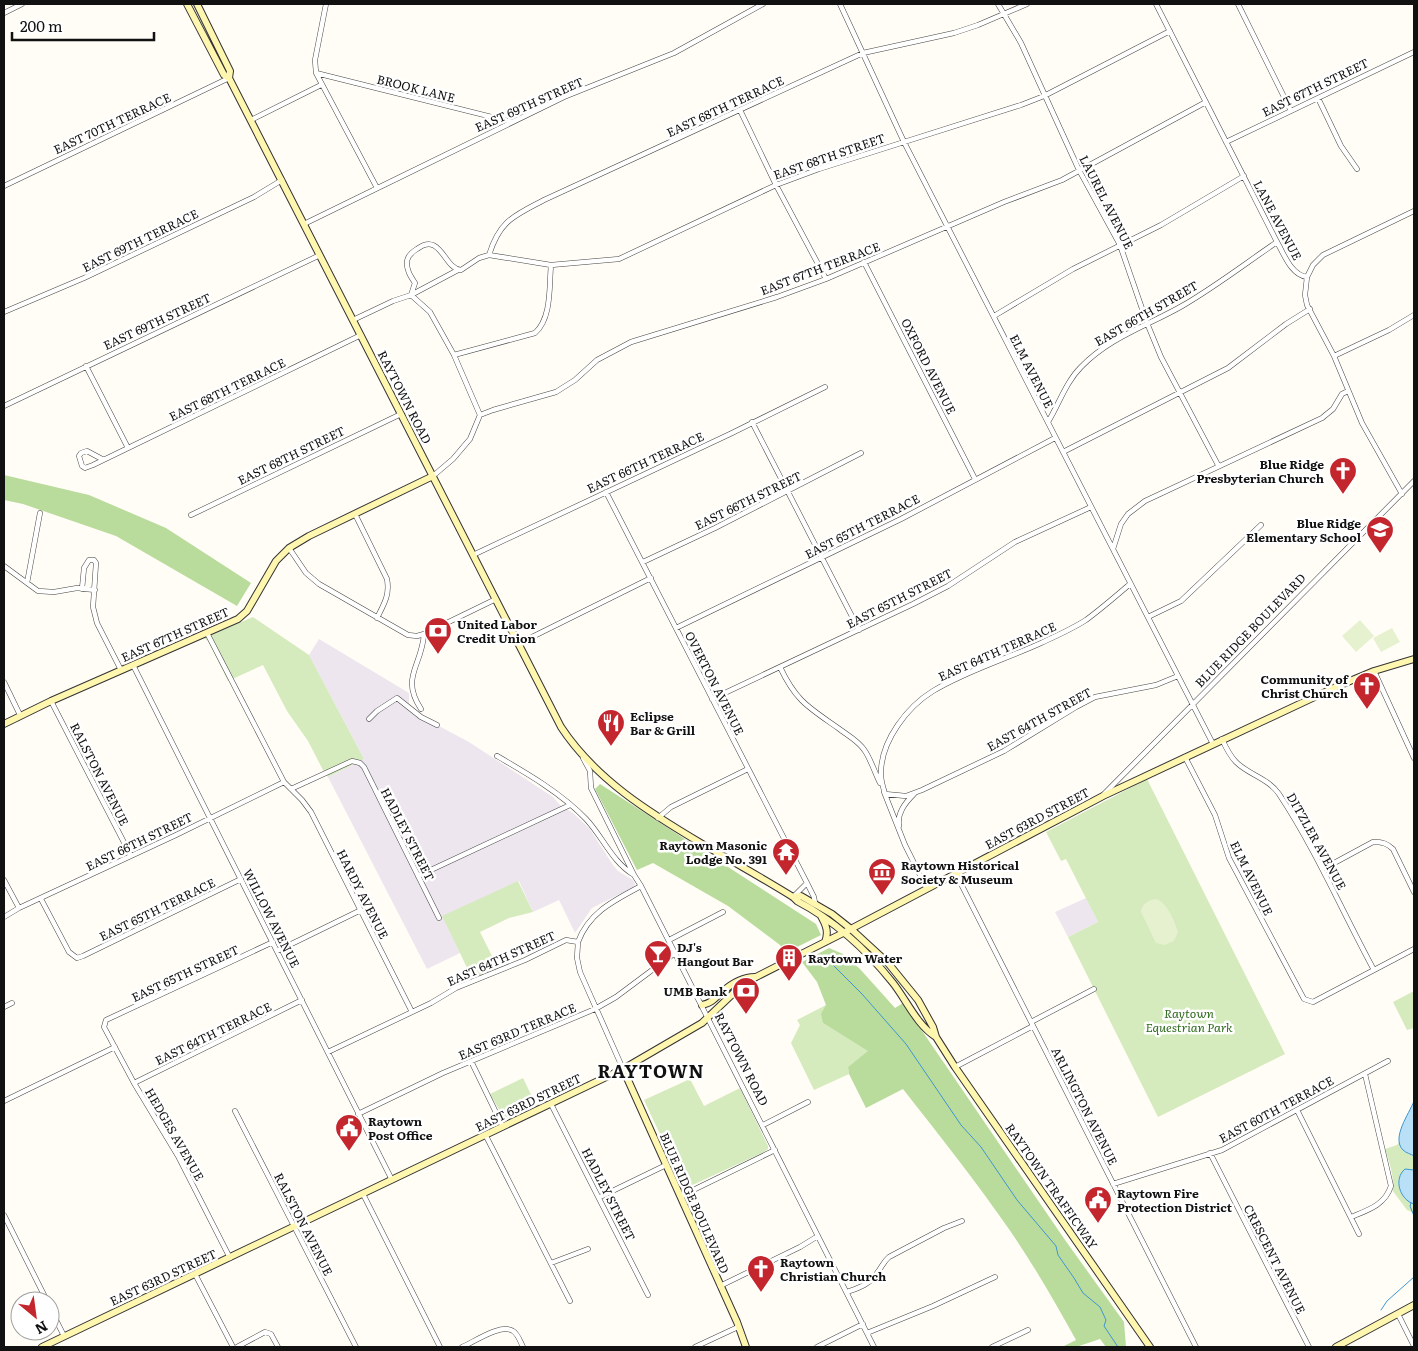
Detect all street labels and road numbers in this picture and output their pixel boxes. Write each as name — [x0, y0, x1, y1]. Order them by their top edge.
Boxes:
street label: EAST 67TH STREET — [1259, 53, 1372, 121]
street label: BROOK LANE — [375, 70, 457, 106]
street label: EAST 68TH TERRACE — [663, 71, 787, 141]
street label: EAST 69TH STREET — [472, 72, 586, 136]
street label: EAST 70TH TERRACE — [50, 88, 174, 158]
street label: EAST 68TH STREET — [771, 128, 888, 184]
street label: LAUREL AVENUE — [1076, 152, 1139, 252]
street label: LANE AVENUE — [1249, 177, 1307, 263]
street label: EAST 69TH TERRACE — [79, 204, 201, 276]
street label: EAST 67TH TERRACE — [757, 237, 883, 299]
street label: EAST 66TH STREET — [1091, 276, 1201, 350]
street label: EAST 69TH STREET — [100, 288, 214, 354]
street label: OXFORD AVENUE — [897, 315, 961, 417]
street label: ELM AVENUE — [1006, 331, 1059, 411]
street label: RAYTOWN ROAD — [374, 347, 436, 447]
street label: EAST 68TH TERRACE — [166, 353, 289, 425]
street label: EAST 68TH STREET — [234, 421, 348, 489]
street label: EAST 66TH TERRACE — [583, 427, 707, 497]
street label: EAST 66TH STREET — [691, 466, 805, 534]
street label: EAST 65TH TERRACE — [801, 489, 923, 563]
street label: EAST 65TH STREET — [843, 563, 955, 633]
street label: BLUE RIDGE BOULEVARD — [1191, 569, 1309, 691]
street label: EAST 67TH STREET — [118, 602, 232, 666]
street label: EAST 64TH TERRACE — [935, 617, 1059, 685]
street label: OVERTON AVENUE — [681, 628, 749, 738]
street label: EAST 64TH STREET — [983, 683, 1095, 755]
street label: RALSTON AVENUE — [66, 719, 134, 829]
street label: EAST 63RD STREET — [981, 783, 1093, 853]
street label: HADLEY STREET — [377, 784, 439, 884]
street label: DITZLER AVENUE — [1283, 789, 1351, 893]
street label: EAST 66TH STREET — [82, 807, 196, 875]
street label: ELM AVENUE — [1226, 838, 1278, 919]
street label: HARDY AVENUE — [333, 846, 394, 942]
street label: WILLOW AVENUE — [239, 865, 305, 971]
street label: EAST 65TH TERRACE — [96, 873, 218, 945]
street label: EAST 64TH STREET — [444, 926, 558, 990]
street label: EAST 65TH STREET — [128, 940, 242, 1006]
street label: EAST 64TH TERRACE — [152, 997, 275, 1069]
street label: EAST 63RD TERRACE — [455, 998, 579, 1064]
street label: RAYTOWN ROAD — [711, 1009, 773, 1109]
street label: ARLINGTON AVENUE — [1047, 1044, 1123, 1168]
street label: EAST 63RD STREET — [472, 1068, 584, 1136]
street label: EAST 60TH TERRACE — [1215, 1071, 1337, 1147]
street label: HEDGES AVENUE — [141, 1084, 209, 1184]
street label: RAYTOWN TRAFFICWAY — [1002, 1119, 1103, 1253]
street label: BLUE RIDGE BOULEVARD — [656, 1130, 734, 1276]
street label: HADLEY STREET — [578, 1144, 640, 1244]
street label: RALSTON AVENUE — [270, 1169, 338, 1279]
street label: CRESCENT AVENUE — [1240, 1201, 1311, 1317]
street label: EAST 63RD STREET — [107, 1244, 220, 1310]

